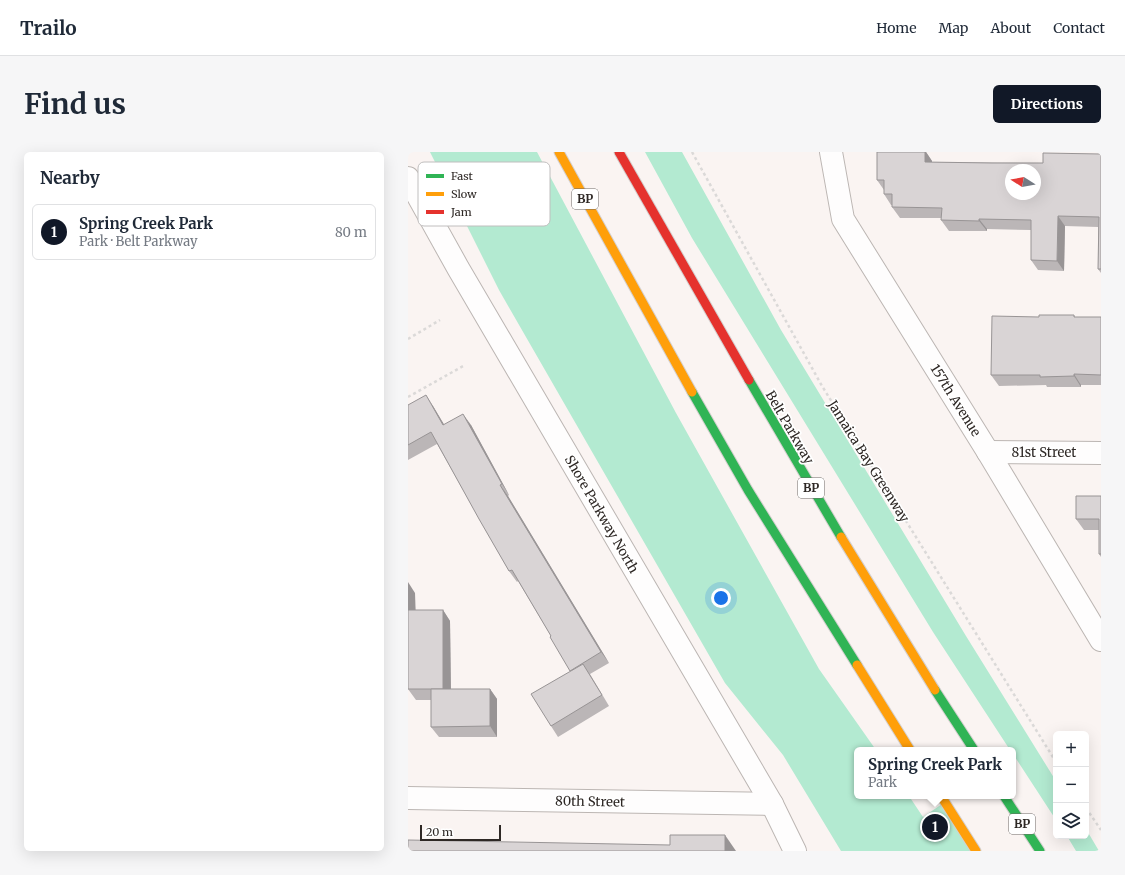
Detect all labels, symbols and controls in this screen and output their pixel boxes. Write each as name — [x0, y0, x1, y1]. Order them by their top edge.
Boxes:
text: Trailo — [20, 16, 77, 40]
text: Home — [876, 19, 917, 37]
text: Map — [939, 19, 968, 37]
text: About — [990, 19, 1031, 37]
text: Contact — [1053, 19, 1105, 37]
button: Directions — [993, 85, 1101, 123]
text: Find us — [24, 86, 126, 122]
legend — [418, 162, 550, 226]
north arrow — [1005, 164, 1041, 200]
text: Nearby — [40, 167, 100, 189]
text: Fast — [451, 169, 474, 183]
text: Slow — [451, 187, 477, 201]
road number: BP — [572, 189, 598, 209]
text: Jam — [450, 205, 472, 219]
text: Spring Creek Park — [79, 214, 213, 233]
text: 1 — [51, 224, 57, 241]
text: 80 m — [335, 224, 367, 241]
text: Park · Belt Parkway — [79, 233, 198, 250]
street label: 157th Avenue — [927, 361, 985, 440]
street label: Belt Parkway — [762, 388, 818, 467]
street label: Jamaica Bay Greenway — [824, 396, 913, 526]
street label: 81st Street — [1012, 444, 1076, 461]
street label: Shore Parkway North — [561, 452, 642, 577]
road number: BP — [798, 478, 824, 498]
your location — [711, 588, 731, 608]
map controls — [1053, 731, 1089, 839]
button: + — [1053, 731, 1089, 767]
popup — [854, 747, 1016, 799]
text: Spring Creek Park — [868, 755, 1002, 774]
button: − — [1053, 767, 1089, 803]
text: Park — [868, 774, 897, 791]
street label: 80th Street — [555, 792, 625, 811]
button: layers — [1053, 803, 1089, 839]
pin: 1 — [922, 812, 948, 842]
road number: BP — [1009, 814, 1035, 834]
scale bar — [420, 823, 501, 842]
text: 20 m — [426, 825, 453, 839]

